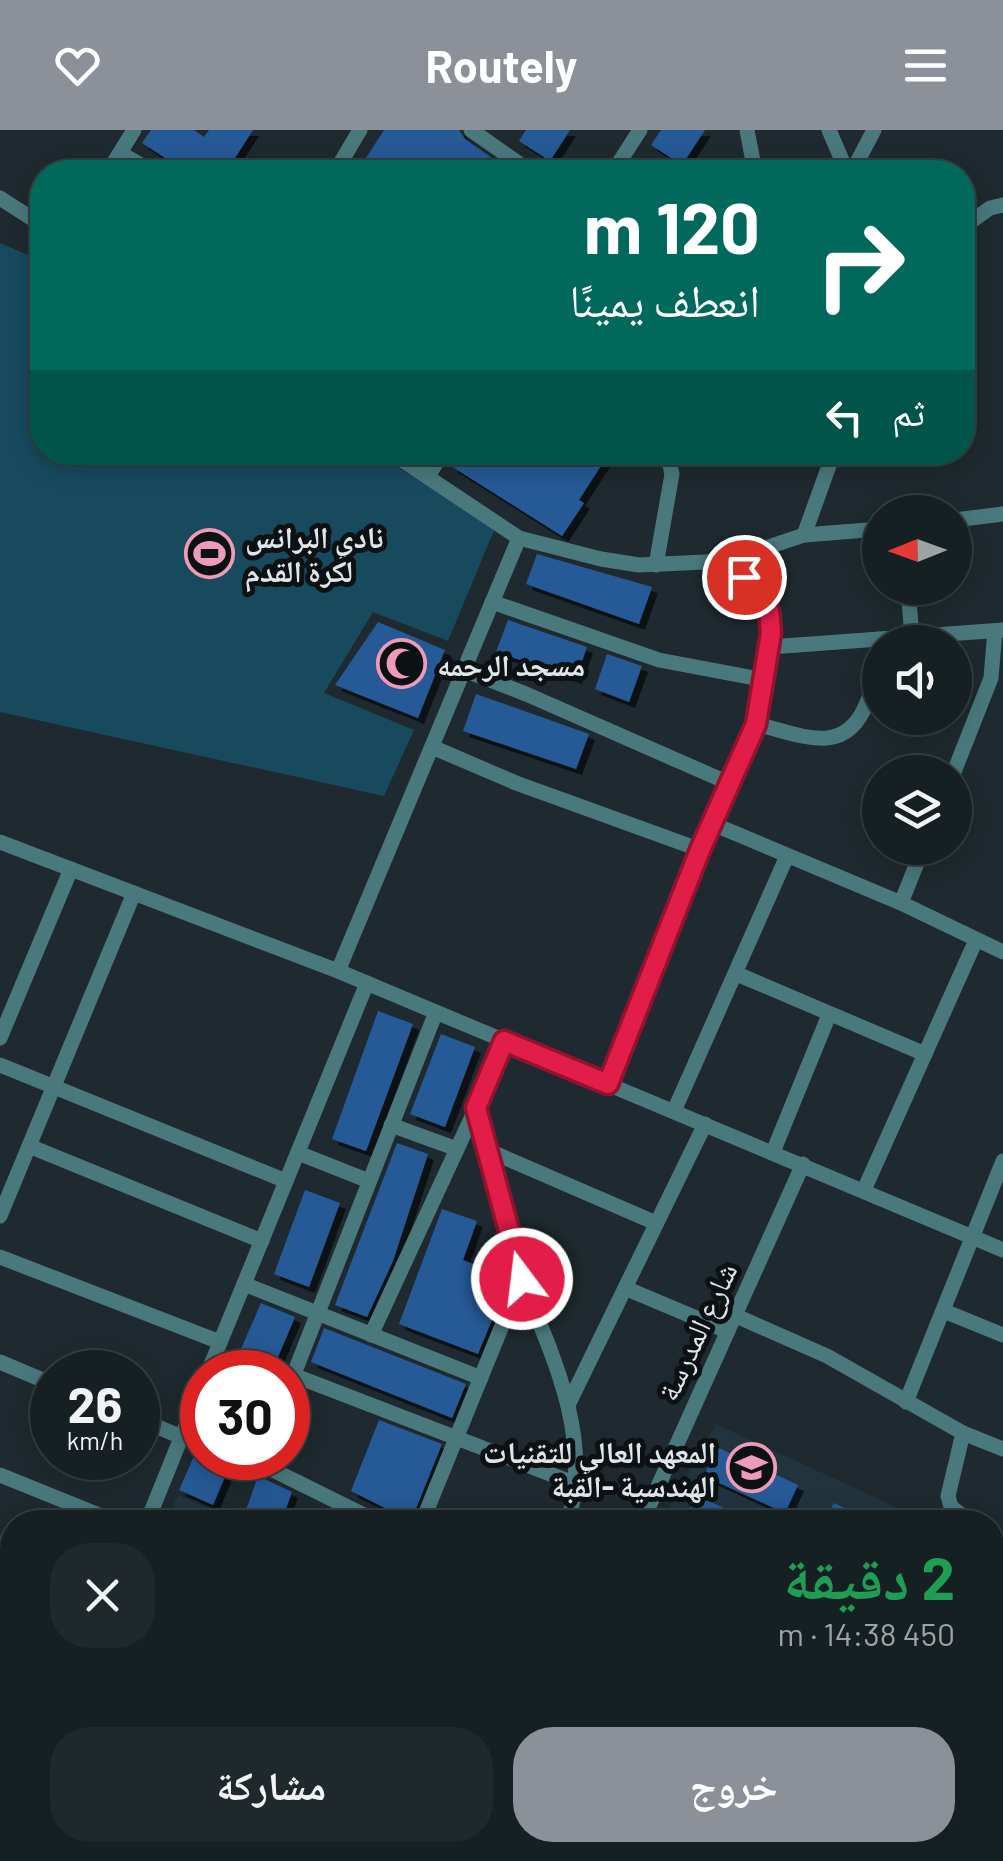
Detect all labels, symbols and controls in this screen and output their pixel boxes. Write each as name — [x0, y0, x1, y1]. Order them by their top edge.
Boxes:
icon: heart — [50, 38, 105, 93]
text: Routely — [426, 38, 577, 92]
icon: menu — [898, 38, 953, 93]
text: 120 m — [584, 184, 760, 268]
icon: right — [795, 200, 925, 330]
text: انعطف يمينًا — [569, 272, 760, 326]
text: ثم — [892, 388, 925, 434]
icon: left — [817, 390, 872, 445]
north arrow — [862, 495, 972, 605]
map controls — [862, 495, 972, 865]
place label: نادي البرانس لكرة القدم — [245, 518, 384, 593]
sports icon: نادي البرانس لكرة القدم — [184, 527, 236, 579]
pin — [702, 535, 787, 620]
icon: arrive — [717, 550, 772, 605]
button: sound — [862, 625, 972, 735]
mosque icon: مسجد الرحمه — [376, 638, 428, 690]
place label: مسجد الرحمه — [437, 646, 585, 682]
button: layers — [862, 755, 972, 865]
position arrow — [470, 1227, 574, 1331]
street label: شارع المدرسة — [648, 1256, 746, 1407]
speed limit sign: 30 — [180, 1350, 310, 1480]
text: 26 — [68, 1373, 122, 1433]
text: km/h — [67, 1425, 123, 1455]
place label: المعهد العالي للتقنيات الهندسية -القبة — [483, 1433, 716, 1504]
school or university icon: المعهد العالي للتقنيات الهندسية -القبة — [725, 1442, 777, 1494]
text: 2 دقيقة — [783, 1540, 955, 1612]
button: close — [50, 1543, 155, 1648]
text: 450 m · 14:38 — [778, 1614, 955, 1652]
button: مشاركة — [50, 1727, 493, 1842]
button: خروج — [513, 1727, 955, 1842]

